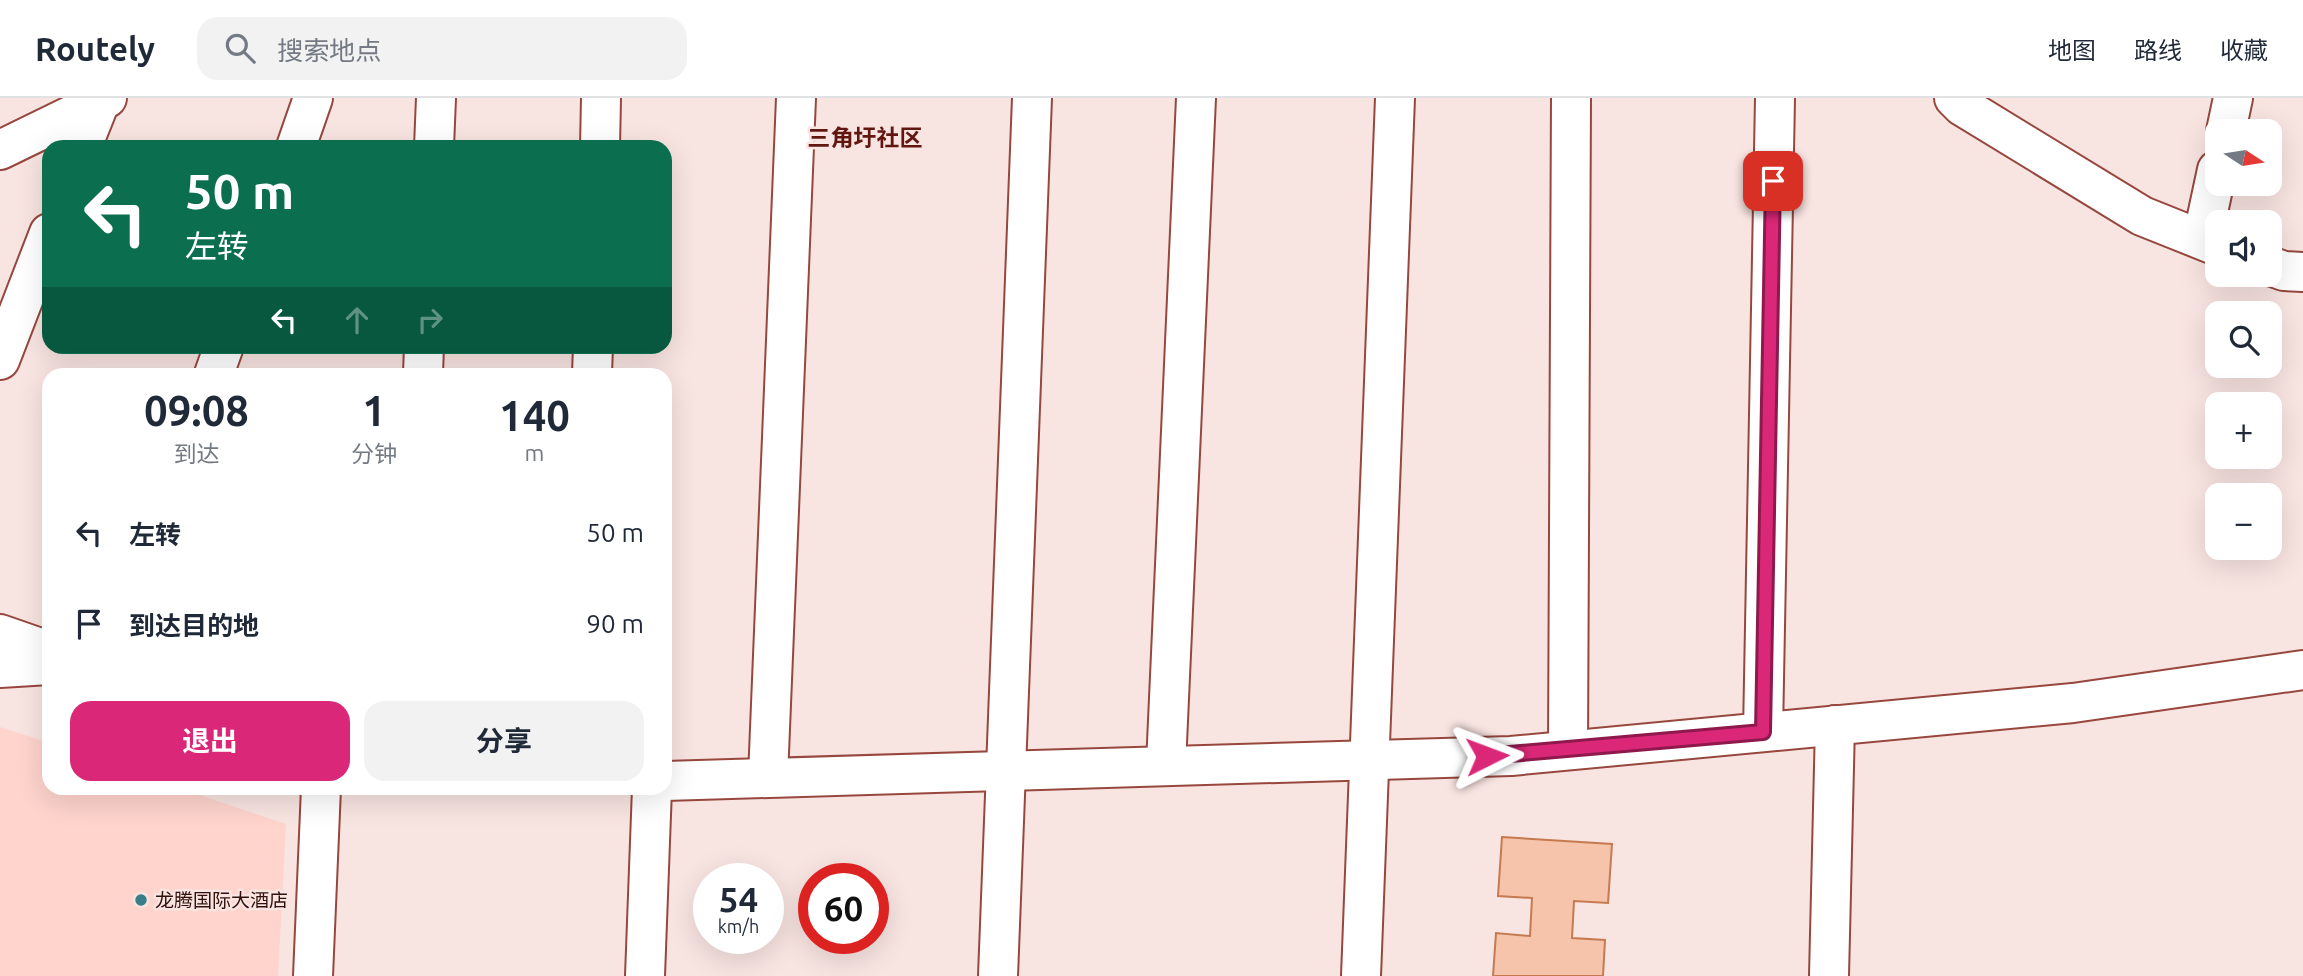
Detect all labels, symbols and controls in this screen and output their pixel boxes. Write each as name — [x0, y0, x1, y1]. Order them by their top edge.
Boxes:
search box — [197, 17, 687, 80]
icon: search — [221, 29, 259, 67]
text: Routely — [35, 30, 155, 67]
text: 搜索地点 — [277, 36, 381, 65]
text: 地图 — [2048, 37, 2096, 64]
text: 路线 — [2134, 37, 2182, 64]
text: 收藏 — [2220, 37, 2268, 64]
north arrow — [2205, 119, 2282, 196]
map controls — [2205, 119, 2282, 560]
district label: 三角圩社区 — [808, 125, 923, 150]
pin — [1743, 151, 1803, 211]
icon: arrive — [1754, 162, 1792, 200]
text: 50 m — [185, 163, 294, 218]
icon: left — [70, 168, 161, 259]
button: sound — [2205, 210, 2282, 287]
text: 左转 — [185, 228, 249, 264]
icon: left — [265, 301, 303, 339]
icon: ahead — [338, 301, 376, 339]
icon: right — [411, 301, 449, 339]
button: search — [2205, 301, 2282, 378]
text: 09:08 — [144, 387, 249, 434]
text: 1 — [362, 387, 386, 434]
text: 140 — [499, 392, 570, 439]
button: + — [2205, 392, 2282, 469]
text: m — [525, 440, 544, 465]
text: 到达 — [174, 441, 220, 466]
text: 分钟 — [351, 441, 397, 466]
button: − — [2205, 483, 2282, 560]
icon: left — [70, 514, 108, 552]
text: 50 m — [586, 518, 644, 547]
text: 左转 — [129, 520, 181, 549]
icon: arrive — [70, 605, 108, 643]
text: 90 m — [586, 609, 644, 638]
text: 到达目的地 — [129, 611, 259, 640]
button: 退出 — [70, 701, 350, 781]
button: 分享 — [364, 701, 644, 781]
position arrow — [1450, 719, 1524, 793]
speed limit sign: 60 — [798, 863, 889, 954]
text: 54 — [719, 879, 758, 919]
place label: 龙腾国际大酒店 — [155, 889, 288, 911]
marker: 龙腾国际大酒店 — [133, 892, 149, 908]
text: km/h — [718, 916, 759, 936]

